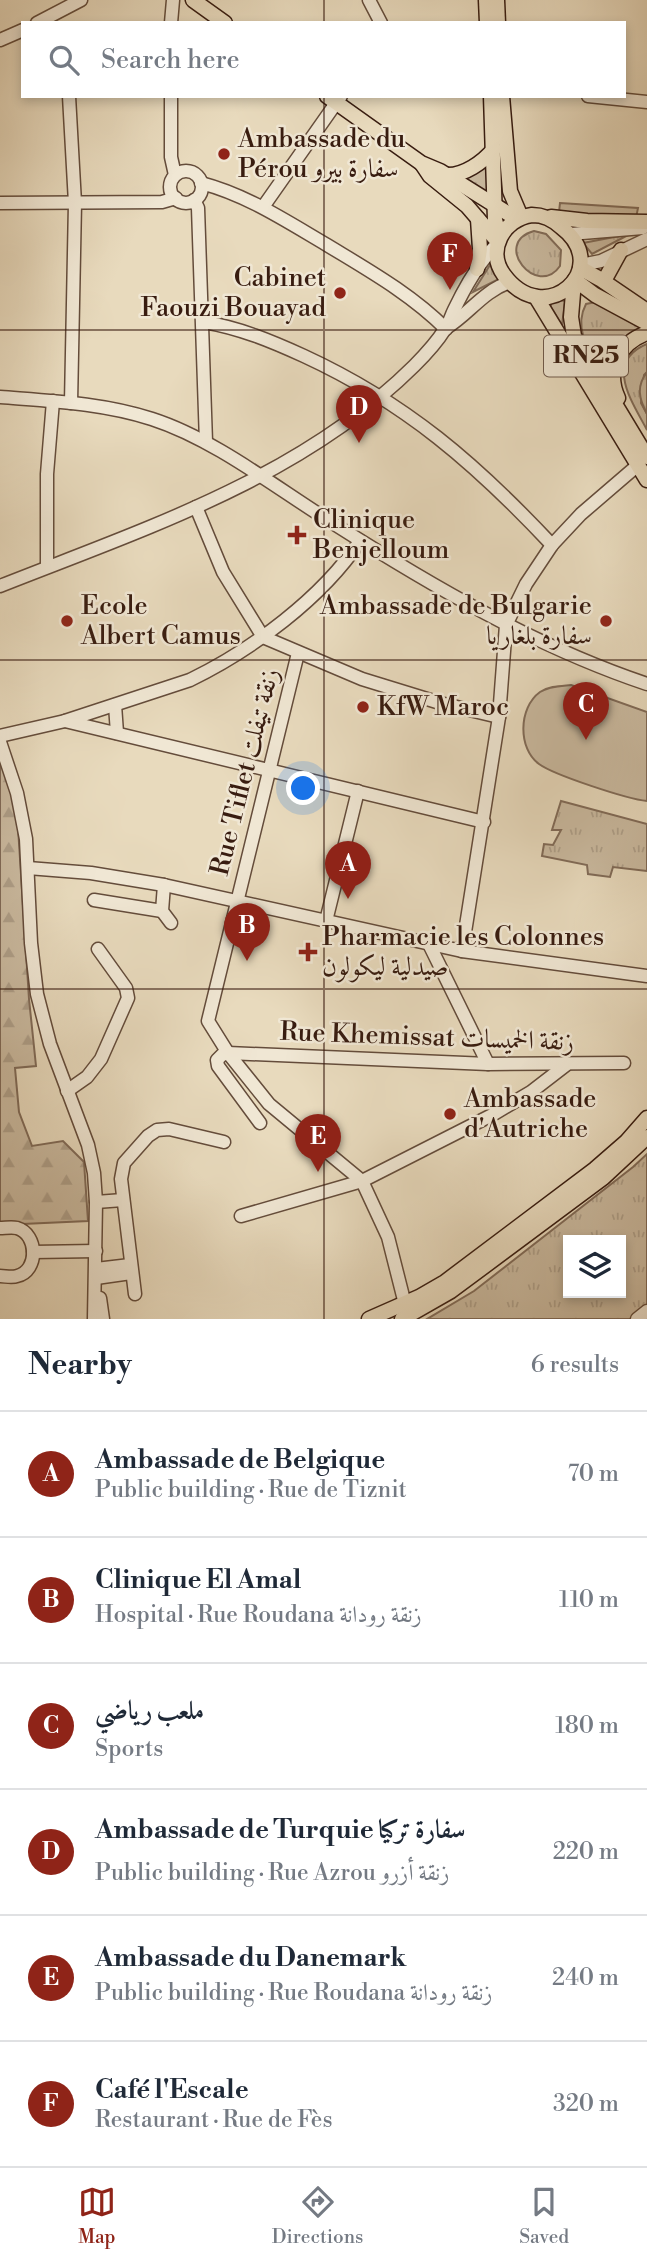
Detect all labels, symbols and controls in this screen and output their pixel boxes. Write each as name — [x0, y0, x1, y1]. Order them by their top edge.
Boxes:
search box — [21, 21, 626, 98]
icon: search — [45, 41, 83, 79]
text: Search here — [101, 44, 240, 76]
place label: Ambassade du Pérou سفارة بيرو — [237, 123, 406, 185]
marker: Ambassade du Pérou سفارة بيرو — [216, 146, 232, 162]
pin: F — [427, 232, 473, 290]
place label: Cabinet Faouzi Bouayad — [140, 262, 326, 324]
marker: Cabinet Faouzi Bouayad — [332, 285, 348, 301]
road number: RN25 — [544, 335, 628, 376]
pin: D — [336, 385, 382, 443]
place label: Clinique Benjelloum — [312, 504, 449, 566]
marker: Clinique Benjelloum — [287, 525, 307, 545]
place label: Ecole Albert Camus — [80, 590, 241, 652]
place label: Ambassade de Bulgarie سفارة بلغاريا — [319, 590, 592, 652]
marker: Ecole Albert Camus — [59, 613, 75, 629]
marker: Ambassade de Bulgarie سفارة بلغاريا — [598, 613, 614, 629]
street label: Rue Tiflet زنقة تيفلت — [204, 665, 286, 879]
pin: C — [563, 682, 609, 740]
place label: KfW Maroc — [377, 691, 509, 723]
marker: KfW Maroc — [355, 699, 371, 715]
your location — [286, 771, 320, 805]
pin: A — [325, 841, 371, 899]
pin: B — [224, 903, 270, 961]
place label: Pharmacie les Colonnes صيدلية ليكولون — [322, 921, 604, 983]
marker: Pharmacie les Colonnes صيدلية ليكولون — [300, 944, 316, 960]
street label: Rue Khemissat زنقة الخميسات — [279, 1016, 575, 1058]
place label: Ambassade d'Autriche — [463, 1083, 596, 1145]
marker: Ambassade d'Autriche — [442, 1106, 458, 1122]
pin: E — [295, 1114, 341, 1172]
map controls — [563, 1235, 626, 1298]
button: layers — [563, 1235, 626, 1298]
text: Nearby — [28, 1346, 132, 1384]
text: 6 results — [531, 1351, 619, 1379]
text: Ambassade de Belgique — [95, 1444, 385, 1476]
text: A — [43, 1460, 59, 1488]
text: 70 m — [568, 1460, 619, 1488]
text: Public building · Rue de Tiznit — [95, 1476, 407, 1504]
text: Clinique El Amal — [95, 1564, 301, 1596]
text: B — [42, 1586, 60, 1614]
text: 110 m — [559, 1586, 619, 1614]
text: Hospital · Rue Roudana زنقة رودانة — [95, 1601, 422, 1629]
text: ملعب رياضي — [95, 1695, 204, 1727]
text: C — [43, 1712, 59, 1740]
text: 180 m — [555, 1712, 619, 1740]
text: Sports — [95, 1735, 163, 1763]
text: Ambassade de Turquie سفارة تركيا — [95, 1814, 466, 1846]
text: D — [42, 1838, 60, 1866]
text: 220 m — [553, 1838, 619, 1866]
text: Public building · Rue Azrou زنقة أزرو — [95, 1859, 449, 1887]
text: Ambassade du Danemark — [95, 1942, 406, 1974]
text: E — [43, 1964, 59, 1992]
text: 240 m — [552, 1964, 619, 1992]
text: Public building · Rue Roudana زنقة رودانة — [95, 1979, 492, 2007]
text: Café l'Escale — [95, 2074, 249, 2106]
text: F — [43, 2090, 59, 2118]
text: 320 m — [553, 2090, 619, 2118]
text: Restaurant · Rue de Fès — [95, 2106, 333, 2134]
tab: Map — [78, 2183, 116, 2249]
tab: Directions — [272, 2183, 363, 2249]
tab: Saved — [519, 2183, 569, 2249]

